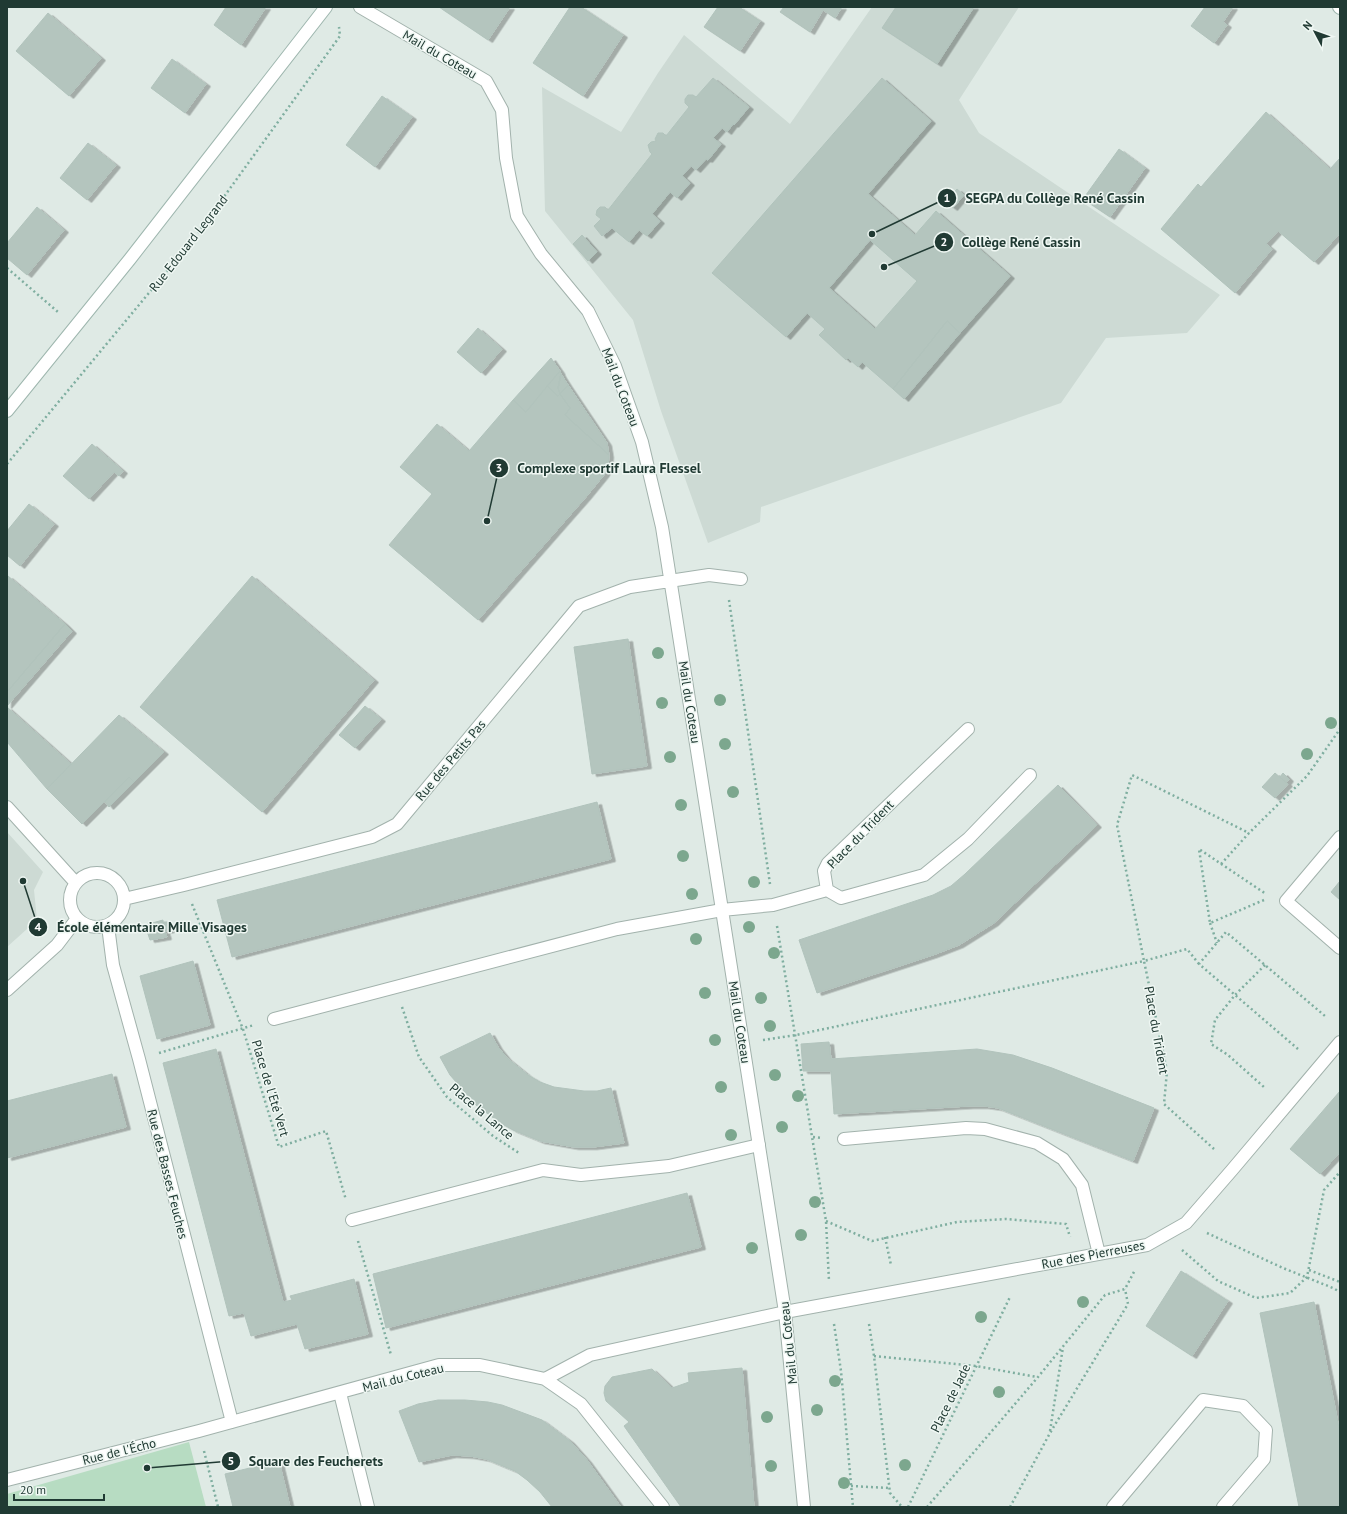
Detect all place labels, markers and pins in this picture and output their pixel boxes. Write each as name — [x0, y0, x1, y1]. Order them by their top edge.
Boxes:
callout: SEGPA du Collège René Cassin — [937, 185, 1153, 211]
callout: Collège René Cassin — [934, 229, 1089, 255]
callout: Complexe sportif Laura Flessel — [489, 455, 708, 481]
callout: École élémentaire Mille Visages — [28, 914, 255, 940]
callout: Square des Feucherets — [221, 1448, 392, 1474]

